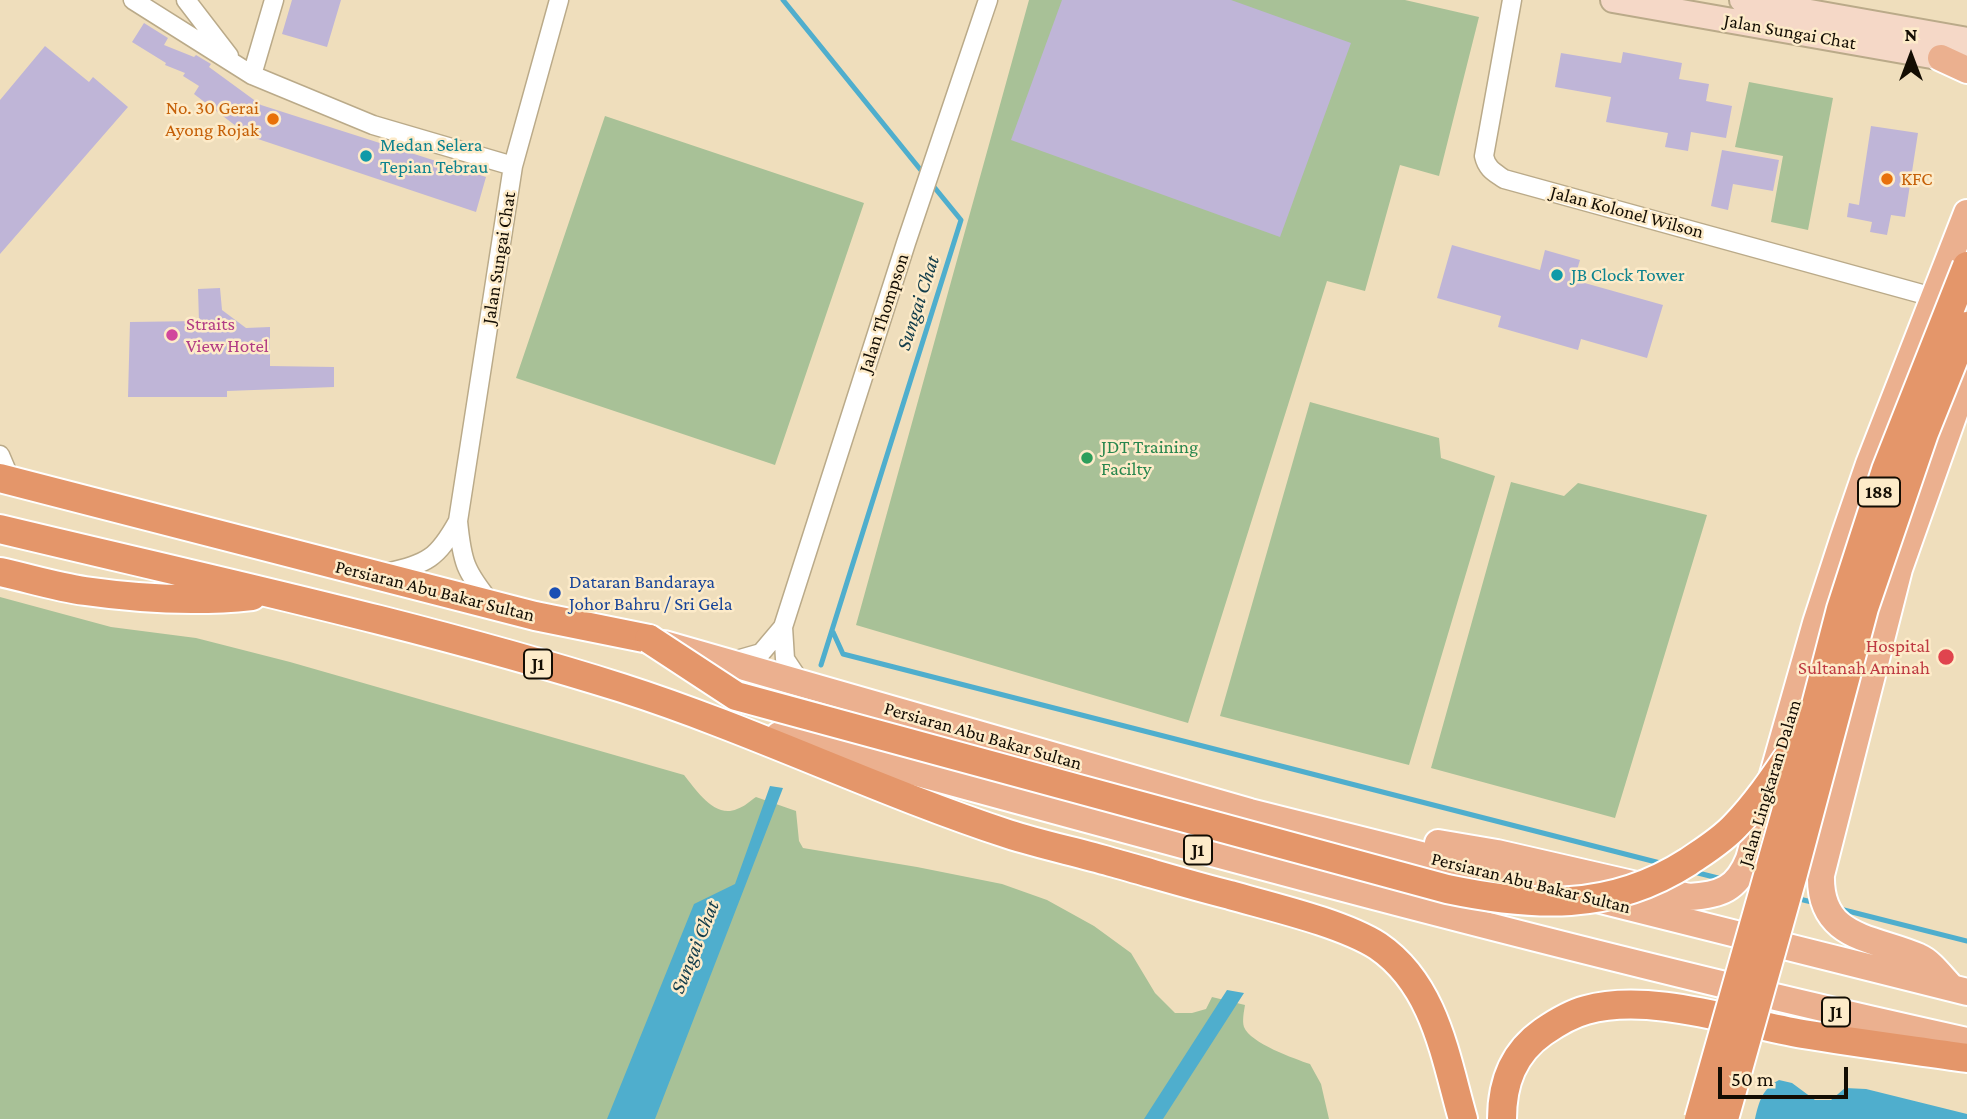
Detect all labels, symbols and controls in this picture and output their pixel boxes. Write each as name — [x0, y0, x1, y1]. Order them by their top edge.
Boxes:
street label: Jalan Sungai Chat — [1722, 9, 1858, 55]
north arrow — [1876, 21, 1946, 91]
text: N — [1905, 24, 1917, 45]
place label: No. 30 Gerai Ayong Rojak — [165, 97, 259, 141]
marker: No. 30 Gerai Ayong Rojak — [265, 111, 281, 127]
place label: Medan Selera Tepian Tebrau — [380, 134, 488, 178]
marker: Medan Selera Tepian Tebrau — [358, 148, 374, 164]
place label: KFC — [1901, 168, 1932, 190]
marker: KFC — [1879, 171, 1895, 187]
street label: Jalan Kolonel Wilson — [1548, 181, 1706, 243]
street label: Jalan Sungai Chat — [477, 190, 521, 326]
street label: Jalan Thompson — [854, 250, 914, 376]
water label: Sungai Chat — [891, 252, 945, 354]
place label: JB Clock Tower — [1571, 264, 1685, 286]
marker: JB Clock Tower — [1549, 267, 1565, 283]
place label: Straits View Hotel — [186, 313, 269, 357]
marker: Straits View Hotel — [164, 327, 180, 343]
place label: JDT Training Facilty — [1101, 436, 1198, 480]
marker: JDT Training Facilty — [1079, 450, 1095, 466]
road number: 188 — [1858, 478, 1900, 506]
street label: Persiaran Abu Bakar Sultan — [333, 555, 537, 627]
place label: Dataran Bandaraya Johor Bahru / Sri Gela — [569, 571, 732, 615]
marker: Dataran Bandaraya Johor Bahru / Sri Gela — [547, 585, 563, 601]
place label: Hospital Sultanah Aminah — [1798, 635, 1930, 679]
marker: Hospital Sultanah Aminah — [1936, 647, 1956, 667]
road number: J1 — [524, 650, 552, 678]
street label: Persiaran Abu Bakar Sultan — [881, 697, 1085, 775]
street label: Jalan Lingkaran Dalam — [1734, 697, 1806, 869]
road number: J1 — [1184, 836, 1212, 864]
street label: Persiaran Abu Bakar Sultan — [1429, 847, 1633, 919]
water label: Sungai Chat — [665, 897, 725, 997]
road number: J1 — [1822, 998, 1850, 1027]
scale bar — [1722, 1052, 1852, 1096]
text: 50 m — [1731, 1067, 1774, 1091]

